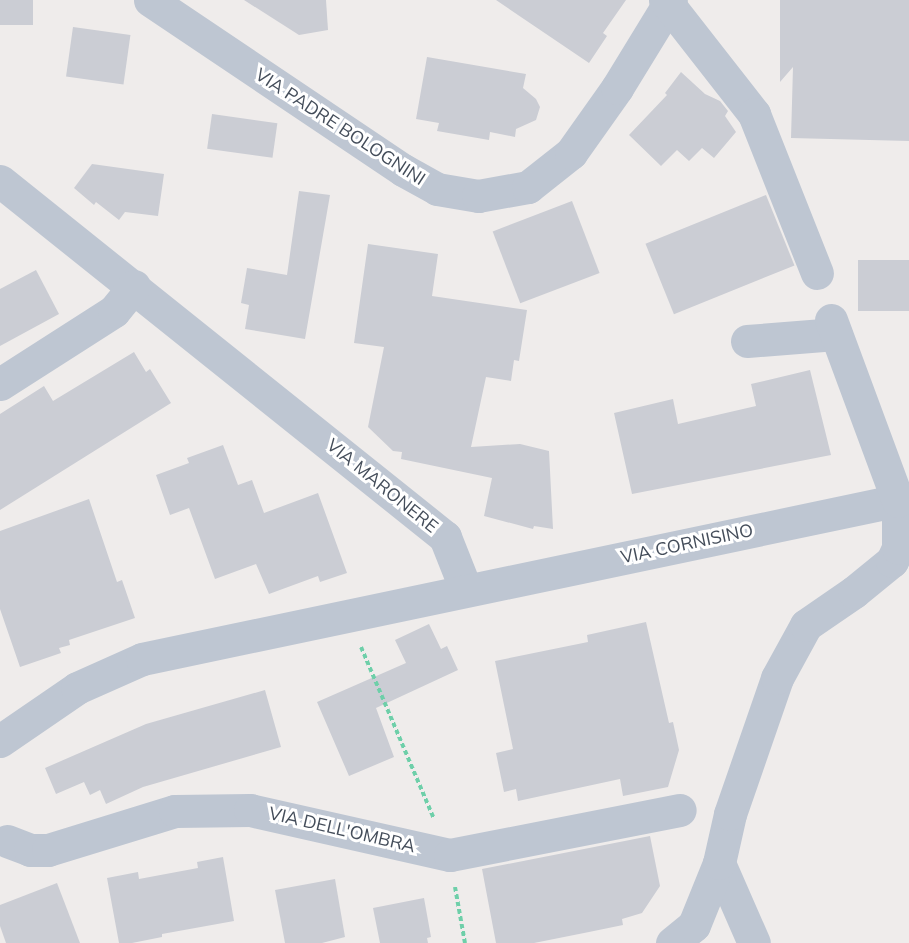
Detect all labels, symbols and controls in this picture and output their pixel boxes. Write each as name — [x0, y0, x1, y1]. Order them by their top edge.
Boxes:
street label: VIA PADRE BOLOGNINI — [251, 64, 429, 190]
street label: VIA MARONERE — [322, 434, 442, 538]
street label: VIA CORNISINO — [619, 519, 755, 569]
street label: VIA DELL'OMBRA — [267, 803, 417, 857]

